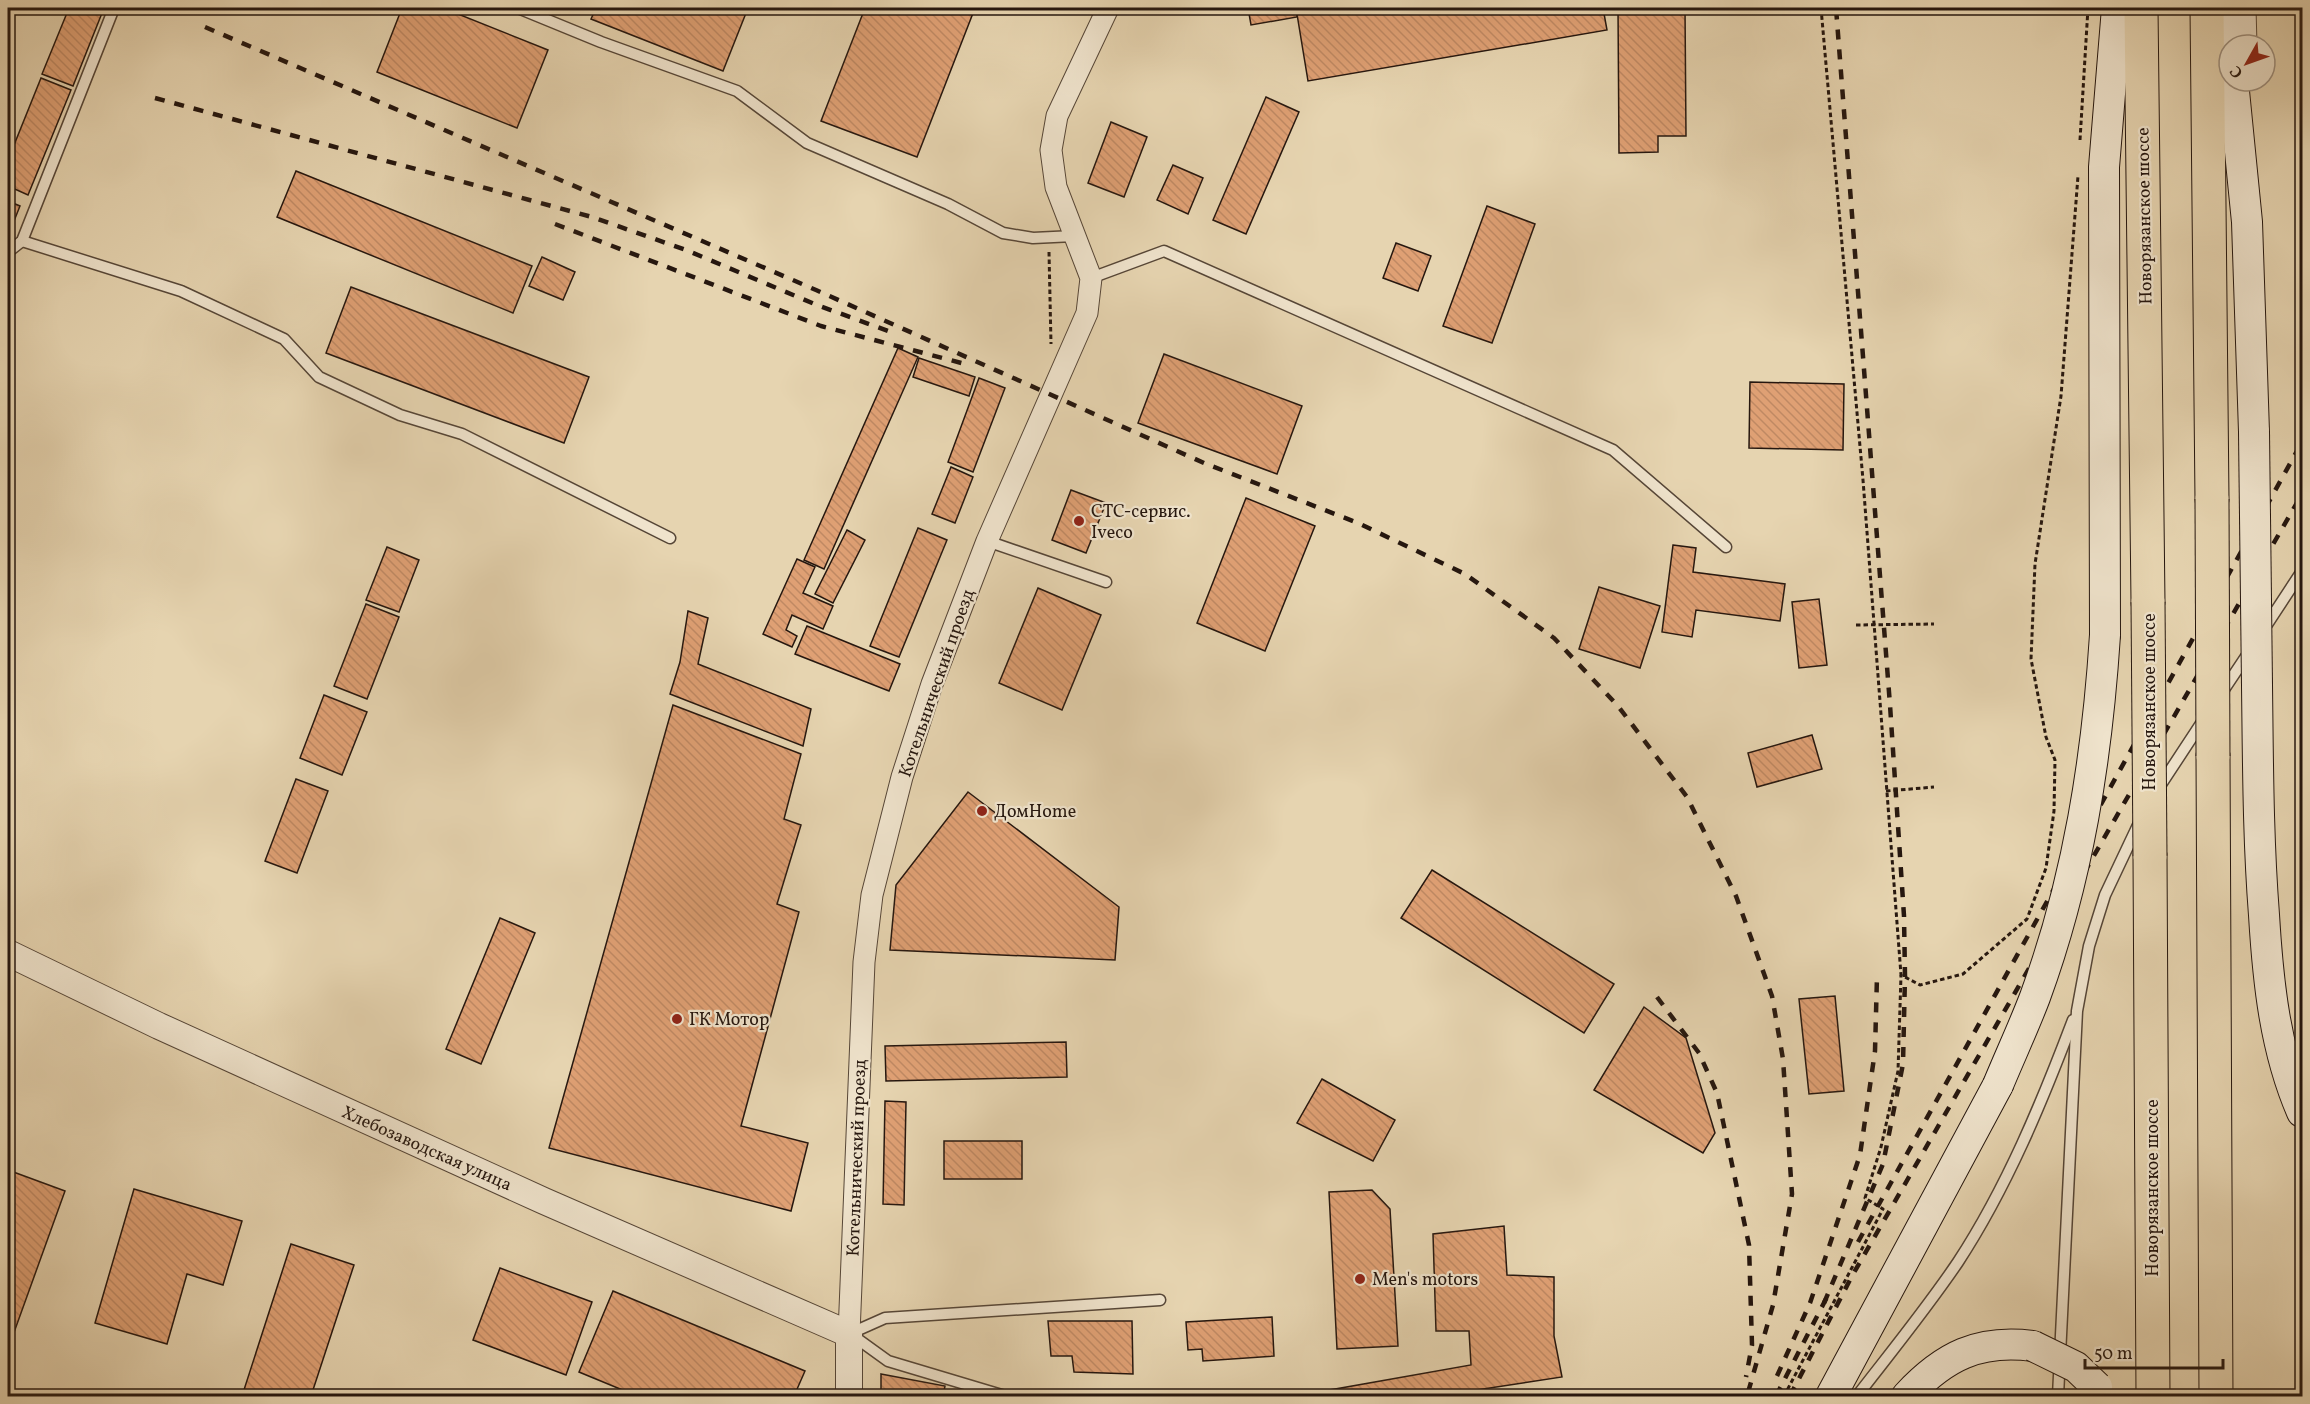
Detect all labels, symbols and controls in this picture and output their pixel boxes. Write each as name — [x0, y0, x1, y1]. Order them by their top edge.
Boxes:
north arrow — [2217, 33, 2277, 93]
text: С — [2225, 60, 2249, 82]
street label: Новорязанское шоссе — [2131, 127, 2160, 305]
place label: СТС-сервис. Iveco — [1091, 500, 1191, 546]
marker: СТС-сервис. Iveco — [1072, 514, 1086, 528]
street label: Котельнический проезд — [893, 586, 981, 781]
street label: Новорязанское шоссе — [2138, 613, 2163, 791]
place label: ДомHome — [994, 800, 1076, 825]
marker: ДомHome — [975, 804, 989, 818]
place label: ГК Мотор — [689, 1008, 769, 1033]
marker: ГК Мотор — [670, 1012, 684, 1026]
street label: Котельнический проезд — [842, 1059, 873, 1257]
street label: Новорязанское шоссе — [2141, 1099, 2166, 1277]
street label: Хлебозаводская улица — [337, 1100, 516, 1198]
place label: Men's motors — [1372, 1268, 1478, 1293]
marker: Men's motors — [1353, 1272, 1367, 1286]
scale bar — [2085, 1332, 2223, 1370]
text: 50 m — [2094, 1342, 2133, 1367]

